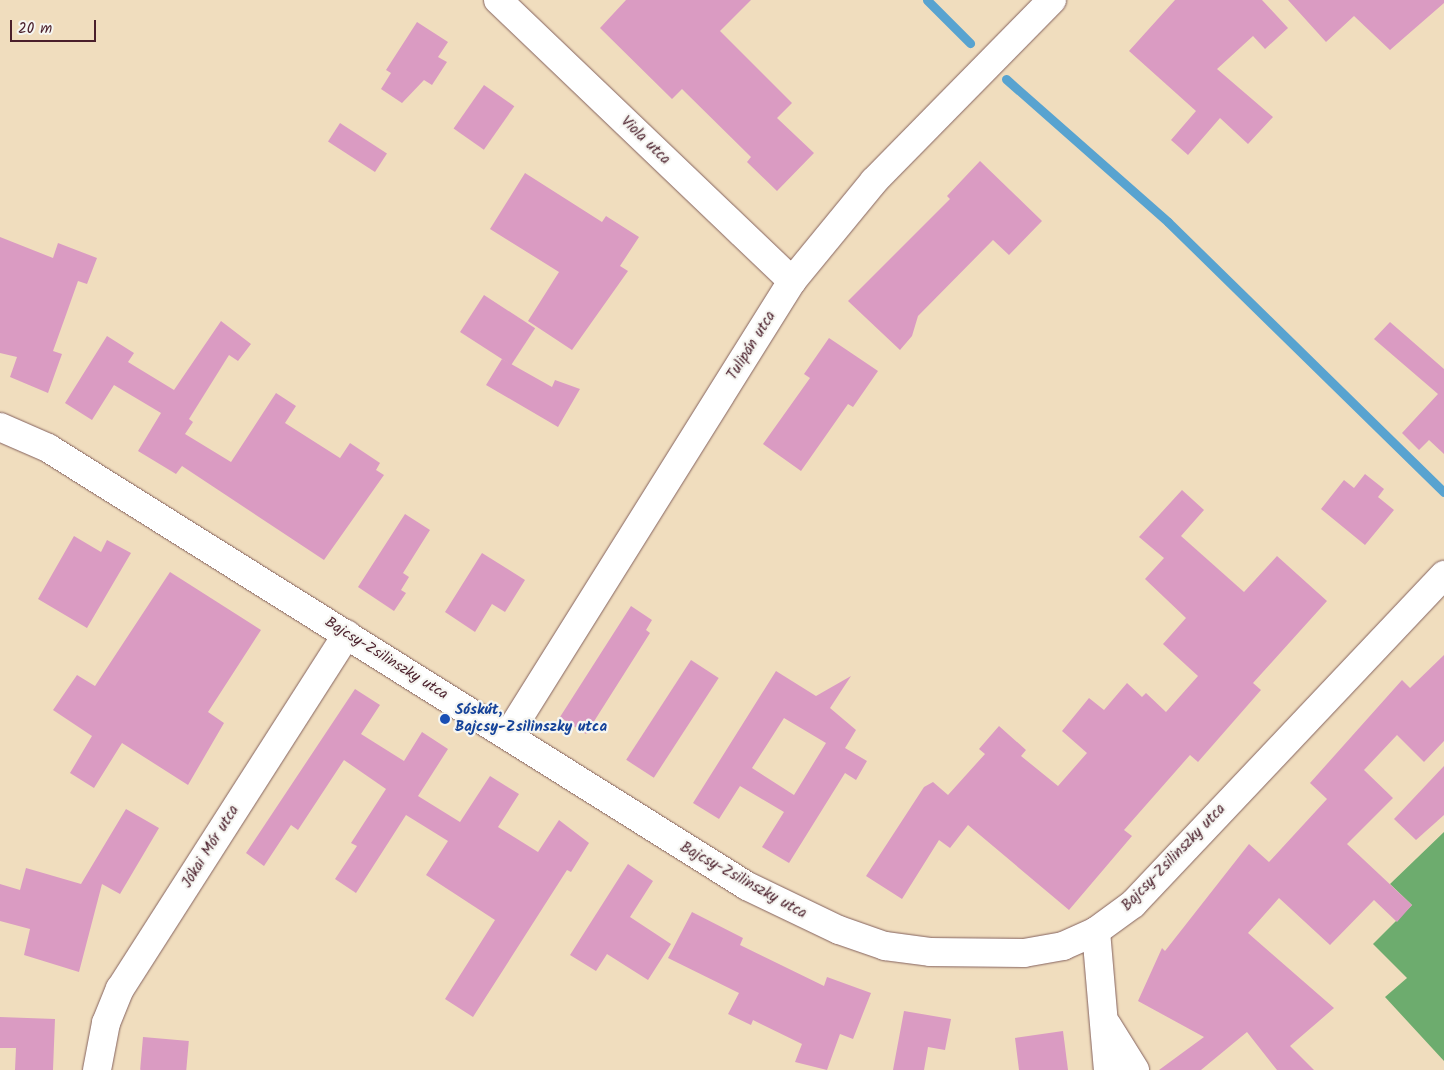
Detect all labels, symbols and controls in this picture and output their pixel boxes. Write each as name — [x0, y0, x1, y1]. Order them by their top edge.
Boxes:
scale bar — [12, 10, 99, 42]
text: 20 m — [18, 17, 52, 41]
street label: Viola utca — [617, 113, 673, 169]
street label: Tulipán utca — [724, 308, 780, 384]
street label: Bajcsy-Zsilinszky utca — [321, 614, 451, 704]
place label: Sóskút, Bajcsy-Zsilinszky utca — [455, 701, 607, 736]
marker: Sóskút, Bajcsy-Zsilinszky utca — [439, 713, 451, 725]
street label: Bajcsy-Zsilinszky utca — [1118, 801, 1230, 915]
street label: Jókai Mór utca — [179, 802, 243, 892]
street label: Bajcsy-Zsilinszky utca — [677, 839, 809, 923]

